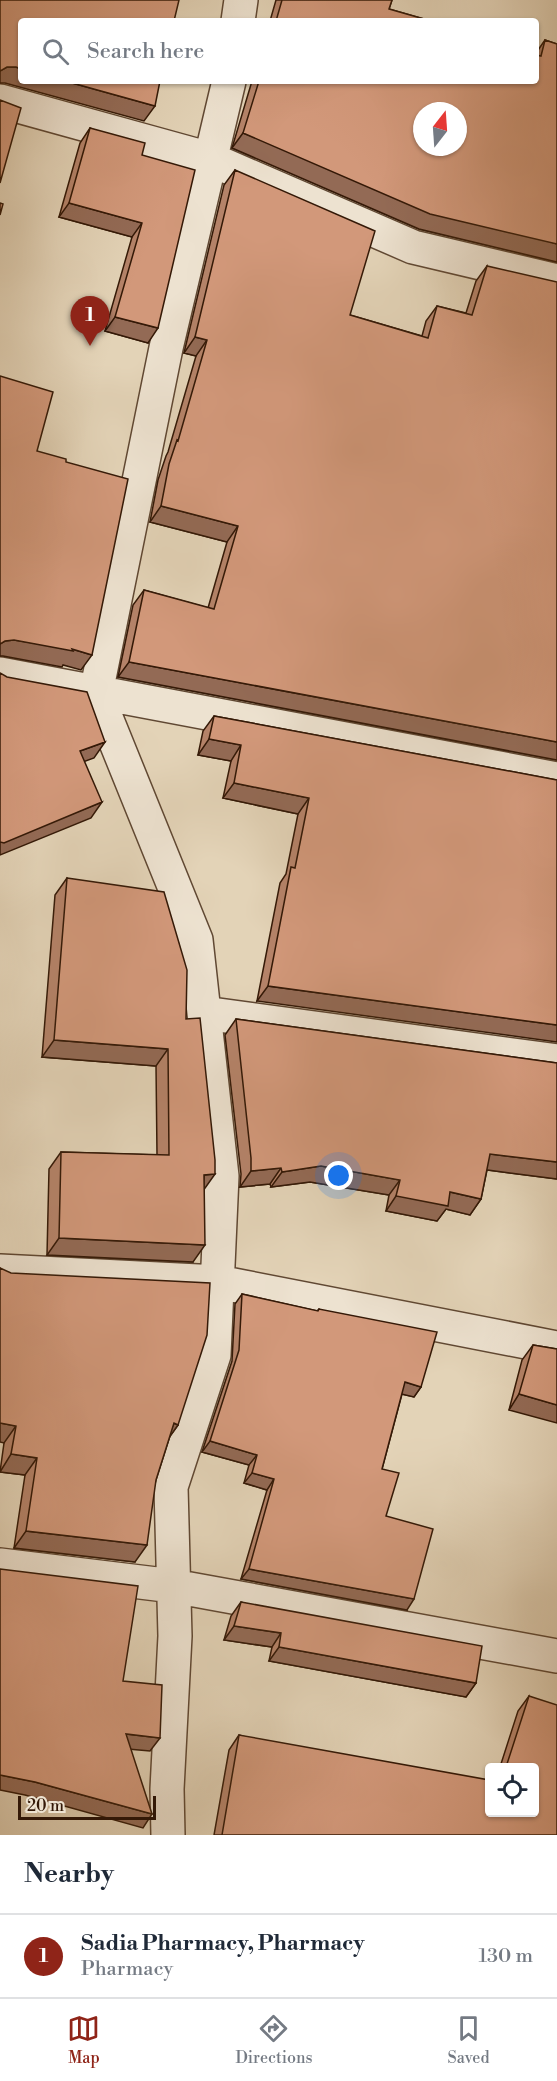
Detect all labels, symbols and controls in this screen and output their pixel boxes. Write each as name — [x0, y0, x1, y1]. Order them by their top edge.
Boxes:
search box — [18, 18, 539, 84]
icon: search — [39, 35, 72, 68]
text: Search here — [87, 38, 204, 65]
north arrow — [413, 102, 467, 156]
pin: 1 — [70, 296, 110, 346]
your location — [324, 1161, 353, 1190]
map controls — [485, 1763, 539, 1817]
button: locate — [485, 1763, 539, 1817]
scale bar — [18, 1793, 156, 1820]
text: 20 m — [27, 1796, 64, 1816]
text: Nearby — [24, 1858, 114, 1890]
text: Sadia Pharmacy, Pharmacy — [81, 1930, 365, 1957]
text: 1 — [39, 1944, 48, 1969]
text: 130 m — [478, 1944, 533, 1969]
text: Pharmacy — [81, 1957, 173, 1982]
tab: Map — [67, 2012, 100, 2068]
tab: Directions — [235, 2012, 313, 2068]
tab: Saved — [447, 2012, 490, 2068]

